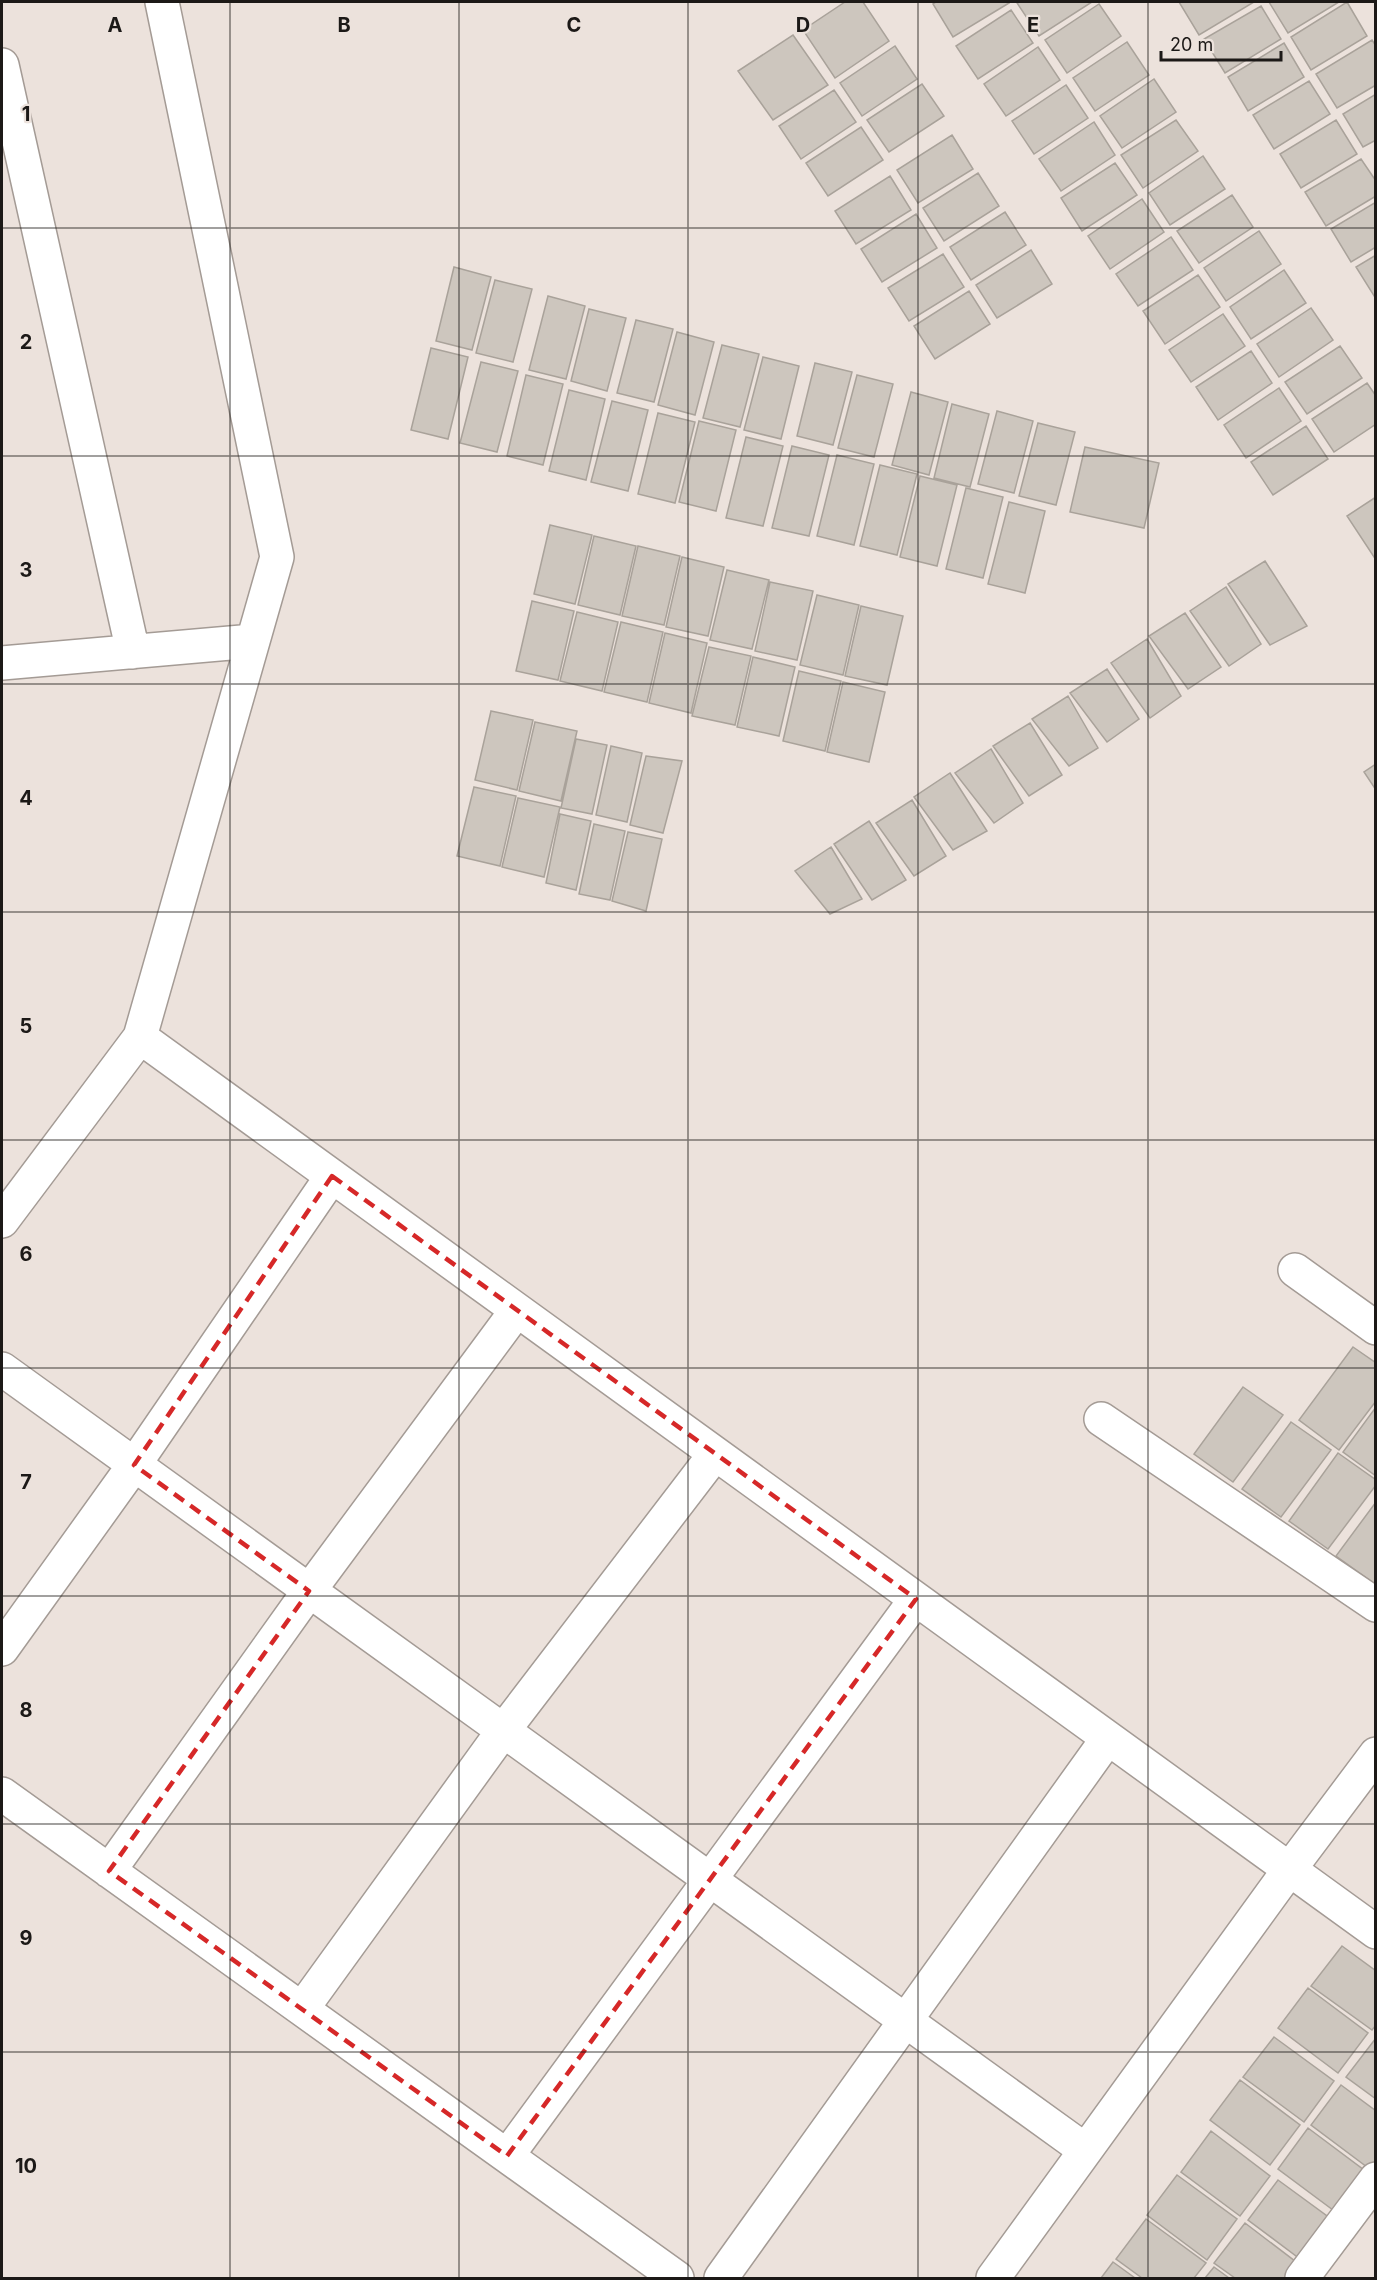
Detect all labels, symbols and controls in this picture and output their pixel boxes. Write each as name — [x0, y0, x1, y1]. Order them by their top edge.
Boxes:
text: A — [108, 13, 123, 37]
text: B — [337, 13, 351, 37]
text: C — [567, 13, 581, 37]
text: D — [796, 13, 810, 37]
text: E — [1027, 13, 1039, 37]
scale bar — [1161, 24, 1281, 62]
text: 20 m — [1170, 34, 1213, 55]
text: 1 — [22, 102, 30, 126]
text: 2 — [20, 330, 32, 354]
text: 3 — [20, 558, 32, 582]
text: 4 — [19, 786, 33, 810]
text: 5 — [20, 1014, 32, 1038]
text: 6 — [20, 1242, 33, 1266]
text: 7 — [20, 1470, 32, 1494]
text: 8 — [19, 1698, 33, 1722]
text: 9 — [20, 1926, 33, 1950]
text: 10 — [15, 2154, 37, 2178]

